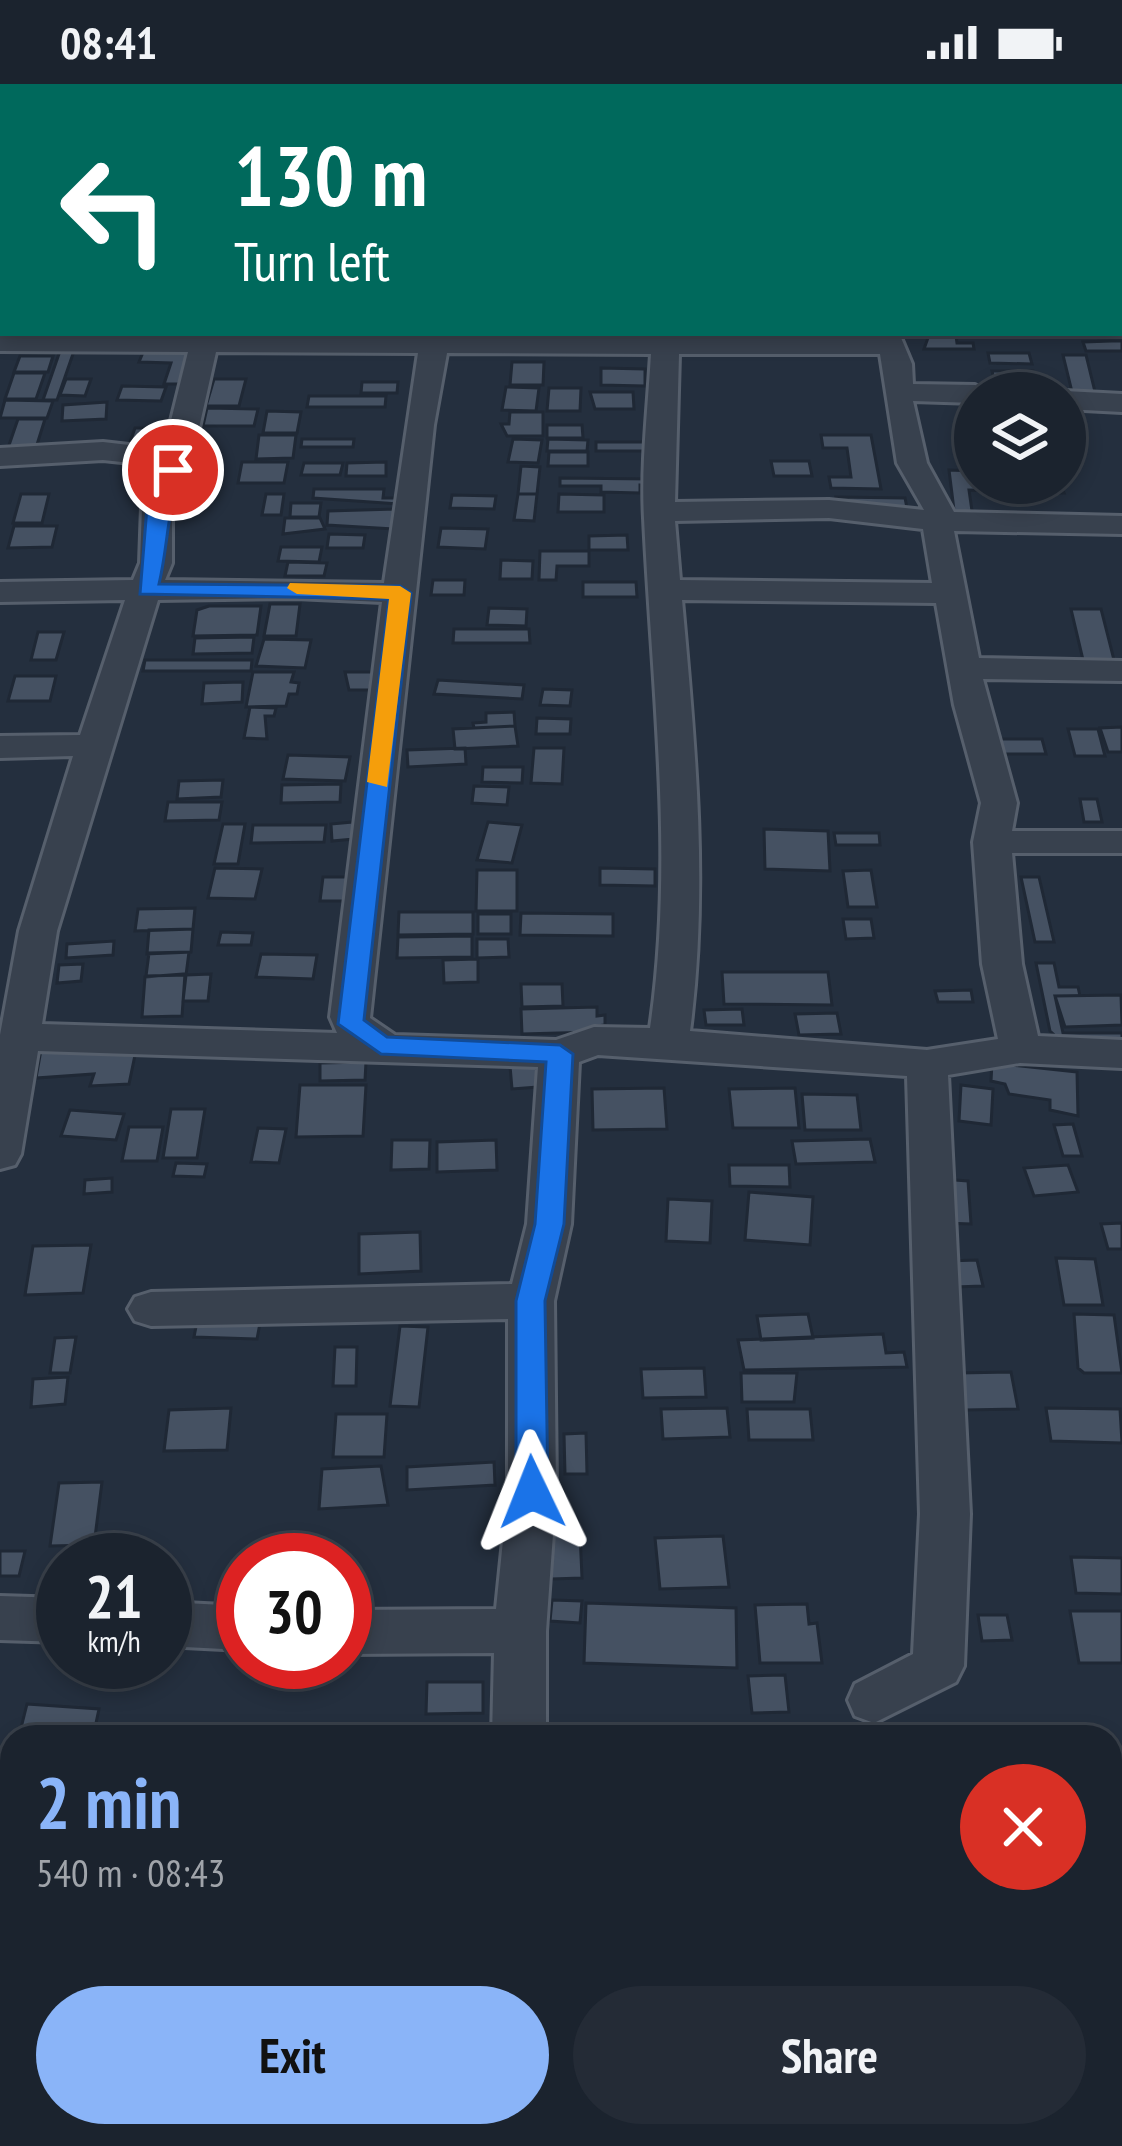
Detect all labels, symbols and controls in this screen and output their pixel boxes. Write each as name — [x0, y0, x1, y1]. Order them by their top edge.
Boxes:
text: 08:41 — [60, 13, 157, 71]
text: 130 m — [234, 120, 427, 229]
icon: left — [36, 132, 192, 288]
text: Turn left — [234, 226, 390, 296]
map controls — [954, 372, 1086, 504]
button: layers — [954, 372, 1086, 504]
pin — [122, 419, 224, 521]
icon: arrive — [140, 437, 206, 503]
position arrow — [469, 1429, 595, 1555]
speed limit sign: 30 — [216, 1533, 372, 1689]
text: 21 — [85, 1557, 143, 1635]
text: km/h — [87, 1621, 141, 1660]
text: 2 min — [36, 1755, 181, 1848]
button: close — [960, 1764, 1086, 1890]
text: 540 m · 08:43 — [36, 1847, 225, 1898]
button: Exit — [36, 1986, 549, 2124]
button: Share — [573, 1986, 1086, 2124]

